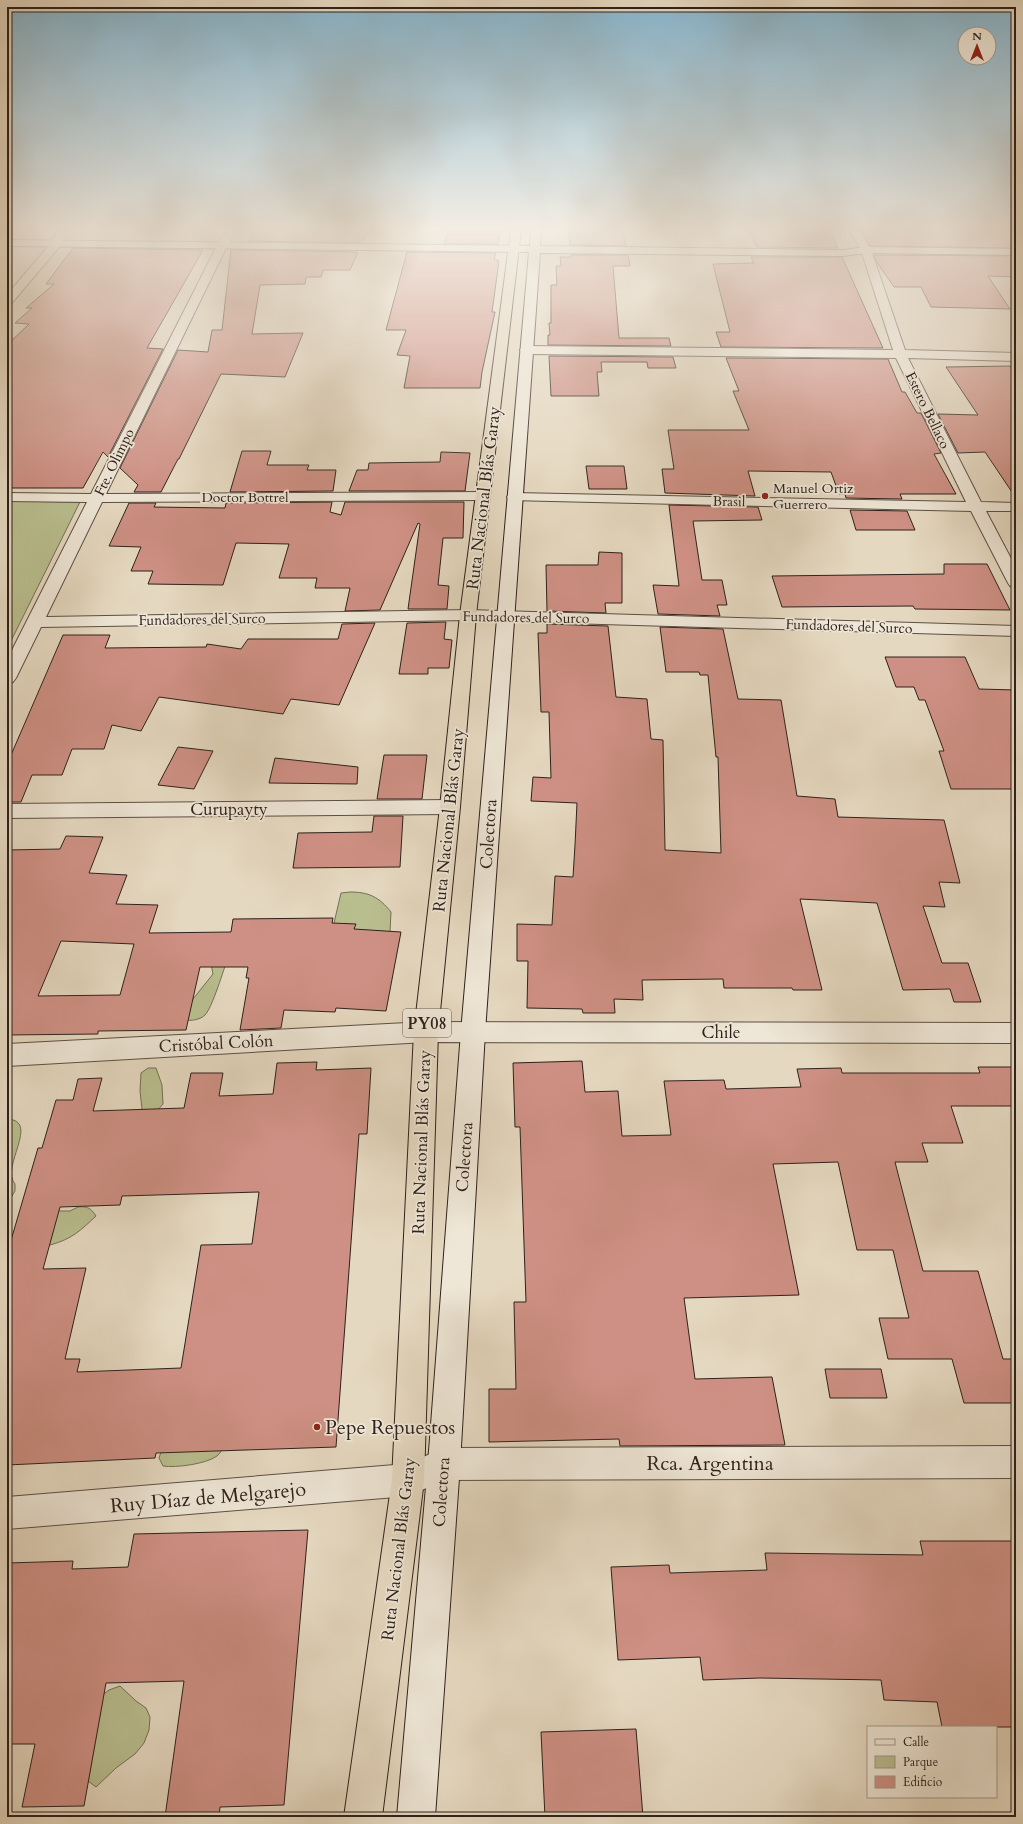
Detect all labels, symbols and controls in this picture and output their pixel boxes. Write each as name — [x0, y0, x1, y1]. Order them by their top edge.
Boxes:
north arrow — [957, 26, 997, 66]
text: N — [972, 29, 982, 44]
street label: Estero Bellaco — [901, 369, 955, 452]
street label: Ruta Nacional Blás Garay — [461, 405, 506, 591]
street label: Fte. Olimpo — [90, 425, 139, 499]
place label: Manuel Ortiz Guerrero — [773, 479, 854, 514]
street label: Doctor Bottrel — [201, 488, 289, 507]
marker: Manuel Ortiz Guerrero — [760, 491, 770, 501]
street label: Brasil — [712, 492, 746, 511]
street label: Fundadores del Surco — [462, 607, 590, 628]
street label: Fundadores del Surco — [138, 609, 266, 630]
street label: Fundadores del Surco — [785, 615, 913, 638]
street label: Ruta Nacional Blás Garay — [427, 727, 470, 913]
street label: Curupayty — [190, 798, 268, 821]
street label: Colectora — [475, 798, 502, 870]
road number: PY08 — [403, 1009, 451, 1037]
street label: Chile — [701, 1021, 741, 1044]
street label: Cristóbal Colón — [158, 1029, 274, 1058]
street label: Ruta Nacional Blás Garay — [407, 1049, 436, 1235]
street label: Colectora — [451, 1121, 478, 1193]
place label: Pepe Repuestos — [325, 1414, 455, 1441]
marker: Pepe Repuestos — [312, 1422, 322, 1432]
street label: Rca. Argentina — [646, 1450, 774, 1477]
street label: Ruta Nacional Blás Garay — [376, 1456, 421, 1642]
street label: Colectora — [428, 1456, 455, 1528]
street label: Ruy Díaz de Melgarejo — [109, 1475, 307, 1520]
legend — [867, 1726, 997, 1798]
text: Calle — [903, 1734, 929, 1750]
text: Parque — [903, 1754, 938, 1770]
text: Edificio — [903, 1774, 943, 1790]

